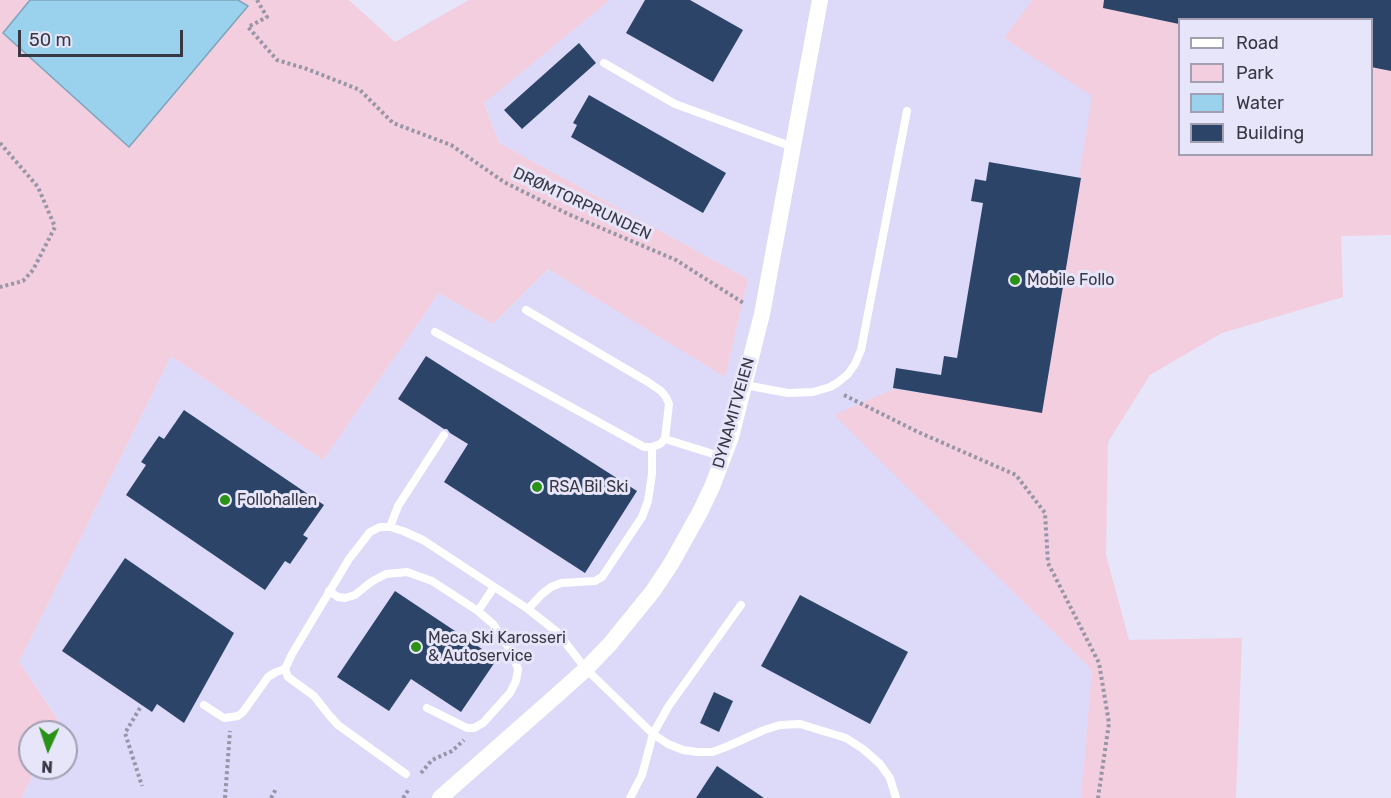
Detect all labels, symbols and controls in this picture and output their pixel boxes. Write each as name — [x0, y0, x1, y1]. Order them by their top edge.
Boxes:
scale bar — [21, 18, 186, 56]
legend — [1178, 18, 1373, 156]
text: 50 m — [29, 29, 72, 51]
text: Road — [1236, 32, 1279, 54]
text: Park — [1236, 62, 1273, 84]
text: Water — [1236, 92, 1284, 114]
text: Building — [1236, 122, 1304, 144]
street label: DRØMTORPRUNDEN — [510, 164, 654, 244]
place label: Mobile Follo — [1027, 270, 1114, 290]
marker: Mobile Follo — [1008, 273, 1022, 287]
street label: DYNAMITVEIEN — [709, 355, 759, 471]
place label: RSA Bil Ski — [549, 477, 628, 497]
marker: RSA Bil Ski — [530, 480, 544, 494]
place label: Follohallen — [237, 490, 317, 510]
marker: Follohallen — [218, 493, 232, 507]
place label: Meca Ski Karosseri & Autoservice — [428, 628, 566, 666]
marker: Meca Ski Karosseri & Autoservice — [409, 640, 423, 654]
north arrow — [18, 720, 78, 780]
text: N — [41, 757, 53, 776]

